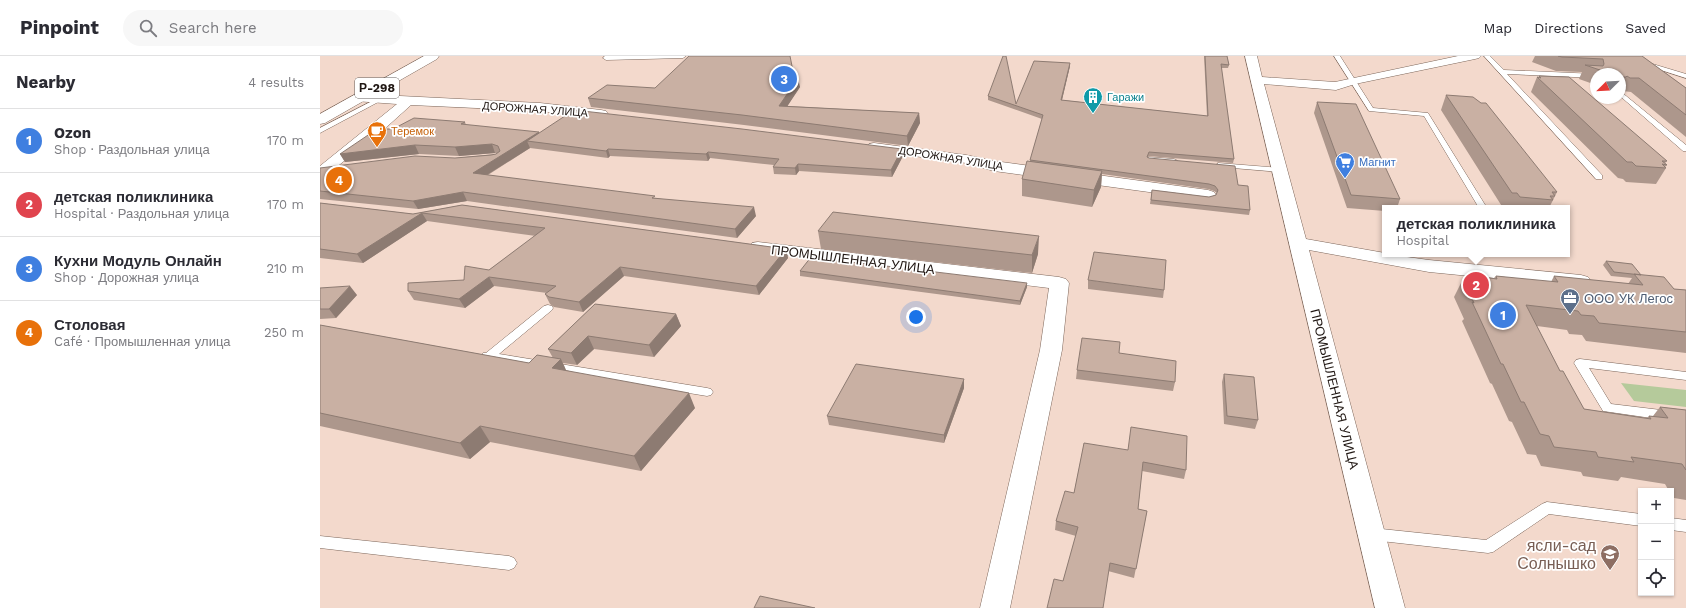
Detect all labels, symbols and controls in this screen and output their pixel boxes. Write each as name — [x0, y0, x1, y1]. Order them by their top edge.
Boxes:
search box — [123, 10, 403, 46]
text: Pinpoint — [20, 16, 99, 39]
icon: search — [137, 17, 159, 39]
text: Search here — [169, 19, 257, 37]
text: Map — [1484, 20, 1512, 36]
text: Directions — [1534, 20, 1603, 36]
text: Saved — [1625, 20, 1666, 36]
pin: 3 — [771, 64, 797, 94]
north arrow — [1590, 68, 1626, 104]
text: Nearby — [16, 72, 75, 92]
text: 4 results — [248, 75, 304, 90]
road number: Р-298 — [355, 78, 399, 98]
building icon: Гаражи — [1082, 86, 1104, 114]
place label: Гаражи — [1107, 91, 1144, 104]
street label: ДОРОЖНАЯ УЛИЦА — [482, 99, 589, 120]
cafe icon: Теремок — [366, 120, 388, 148]
text: Ozon — [54, 124, 91, 142]
place label: Теремок — [391, 125, 434, 138]
text: 1 — [26, 133, 32, 148]
text: 170 m — [267, 133, 304, 148]
text: Shop · Раздольная улица — [54, 142, 210, 157]
street label: ДОРОЖНАЯ УЛИЦА — [898, 144, 1005, 173]
supermarket icon: Магнит — [1334, 151, 1356, 179]
place label: Магнит — [1359, 156, 1396, 169]
pin: 4 — [326, 165, 352, 195]
text: детская поликлиника — [54, 188, 213, 206]
text: 2 — [25, 197, 33, 212]
text: 170 m — [267, 197, 304, 212]
popup — [1382, 205, 1570, 257]
text: Hospital · Раздольная улица — [54, 206, 229, 221]
text: детская поликлиника — [1396, 215, 1556, 233]
text: Hospital — [1396, 233, 1449, 248]
street label: ПРОМЫШЛЕННАЯ УЛИЦА — [770, 242, 936, 277]
text: Кухни Модуль Онлайн — [54, 252, 222, 270]
text: 3 — [25, 261, 33, 276]
text: 210 m — [266, 261, 304, 276]
text: Shop · Дорожная улица — [54, 270, 199, 285]
pin: 2 — [1463, 270, 1489, 300]
office icon: ООО УК Легос — [1559, 287, 1581, 315]
place label: ООО УК Легос — [1584, 291, 1673, 306]
pin: 1 — [1490, 300, 1516, 330]
your location — [906, 307, 926, 327]
street label: ПРОМЫШЛЕННАЯ УЛИЦА — [1307, 307, 1362, 471]
text: Столовая — [54, 316, 125, 334]
text: 4 — [25, 325, 33, 340]
text: 250 m — [264, 325, 304, 340]
text: Café · Промышленная улица — [54, 334, 231, 349]
map controls — [1638, 488, 1674, 596]
button: + — [1638, 488, 1674, 524]
button: − — [1638, 524, 1674, 560]
place label: ясли-сад Солнышко — [1517, 536, 1597, 573]
school or university icon: ясли-сад Солнышко — [1599, 543, 1621, 571]
button: locate — [1638, 560, 1674, 596]

